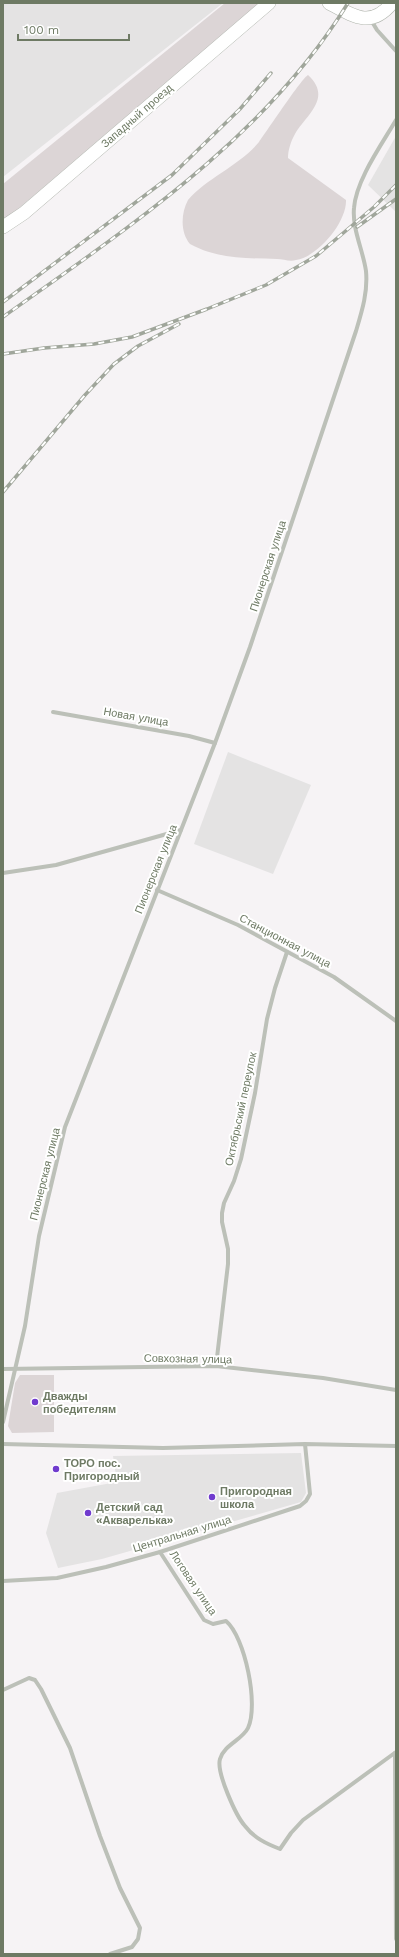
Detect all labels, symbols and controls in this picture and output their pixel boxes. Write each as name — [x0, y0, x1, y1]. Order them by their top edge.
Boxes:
scale bar — [18, 16, 129, 42]
text: 100 m — [24, 23, 59, 37]
street label: Западный проезд — [99, 81, 176, 151]
street label: Пионерская улица — [247, 518, 289, 613]
street label: Новая улица — [102, 705, 170, 729]
street label: Пионерская улица — [132, 822, 180, 916]
street label: Станционная улица — [237, 911, 334, 971]
street label: Октябрьский переулок — [223, 1051, 259, 1167]
street label: Пионерская улица — [27, 1125, 63, 1222]
street label: Совхозная улица — [144, 1352, 233, 1366]
place label: Дважды победителям — [43, 1390, 116, 1416]
marker: Дважды победителям — [30, 1397, 40, 1407]
place label: ТОРО пос. Пригородный — [64, 1457, 140, 1483]
marker: ТОРО пос. Пригородный — [51, 1464, 61, 1474]
place label: Пригородная школа — [220, 1485, 292, 1511]
marker: Пригородная школа — [207, 1492, 217, 1502]
place label: Детский сад «Акварелька» — [96, 1501, 174, 1527]
marker: Детский сад «Акварелька» — [83, 1508, 93, 1518]
street label: Центральная улица — [131, 1513, 233, 1555]
street label: Логовая улица — [167, 1548, 220, 1618]

